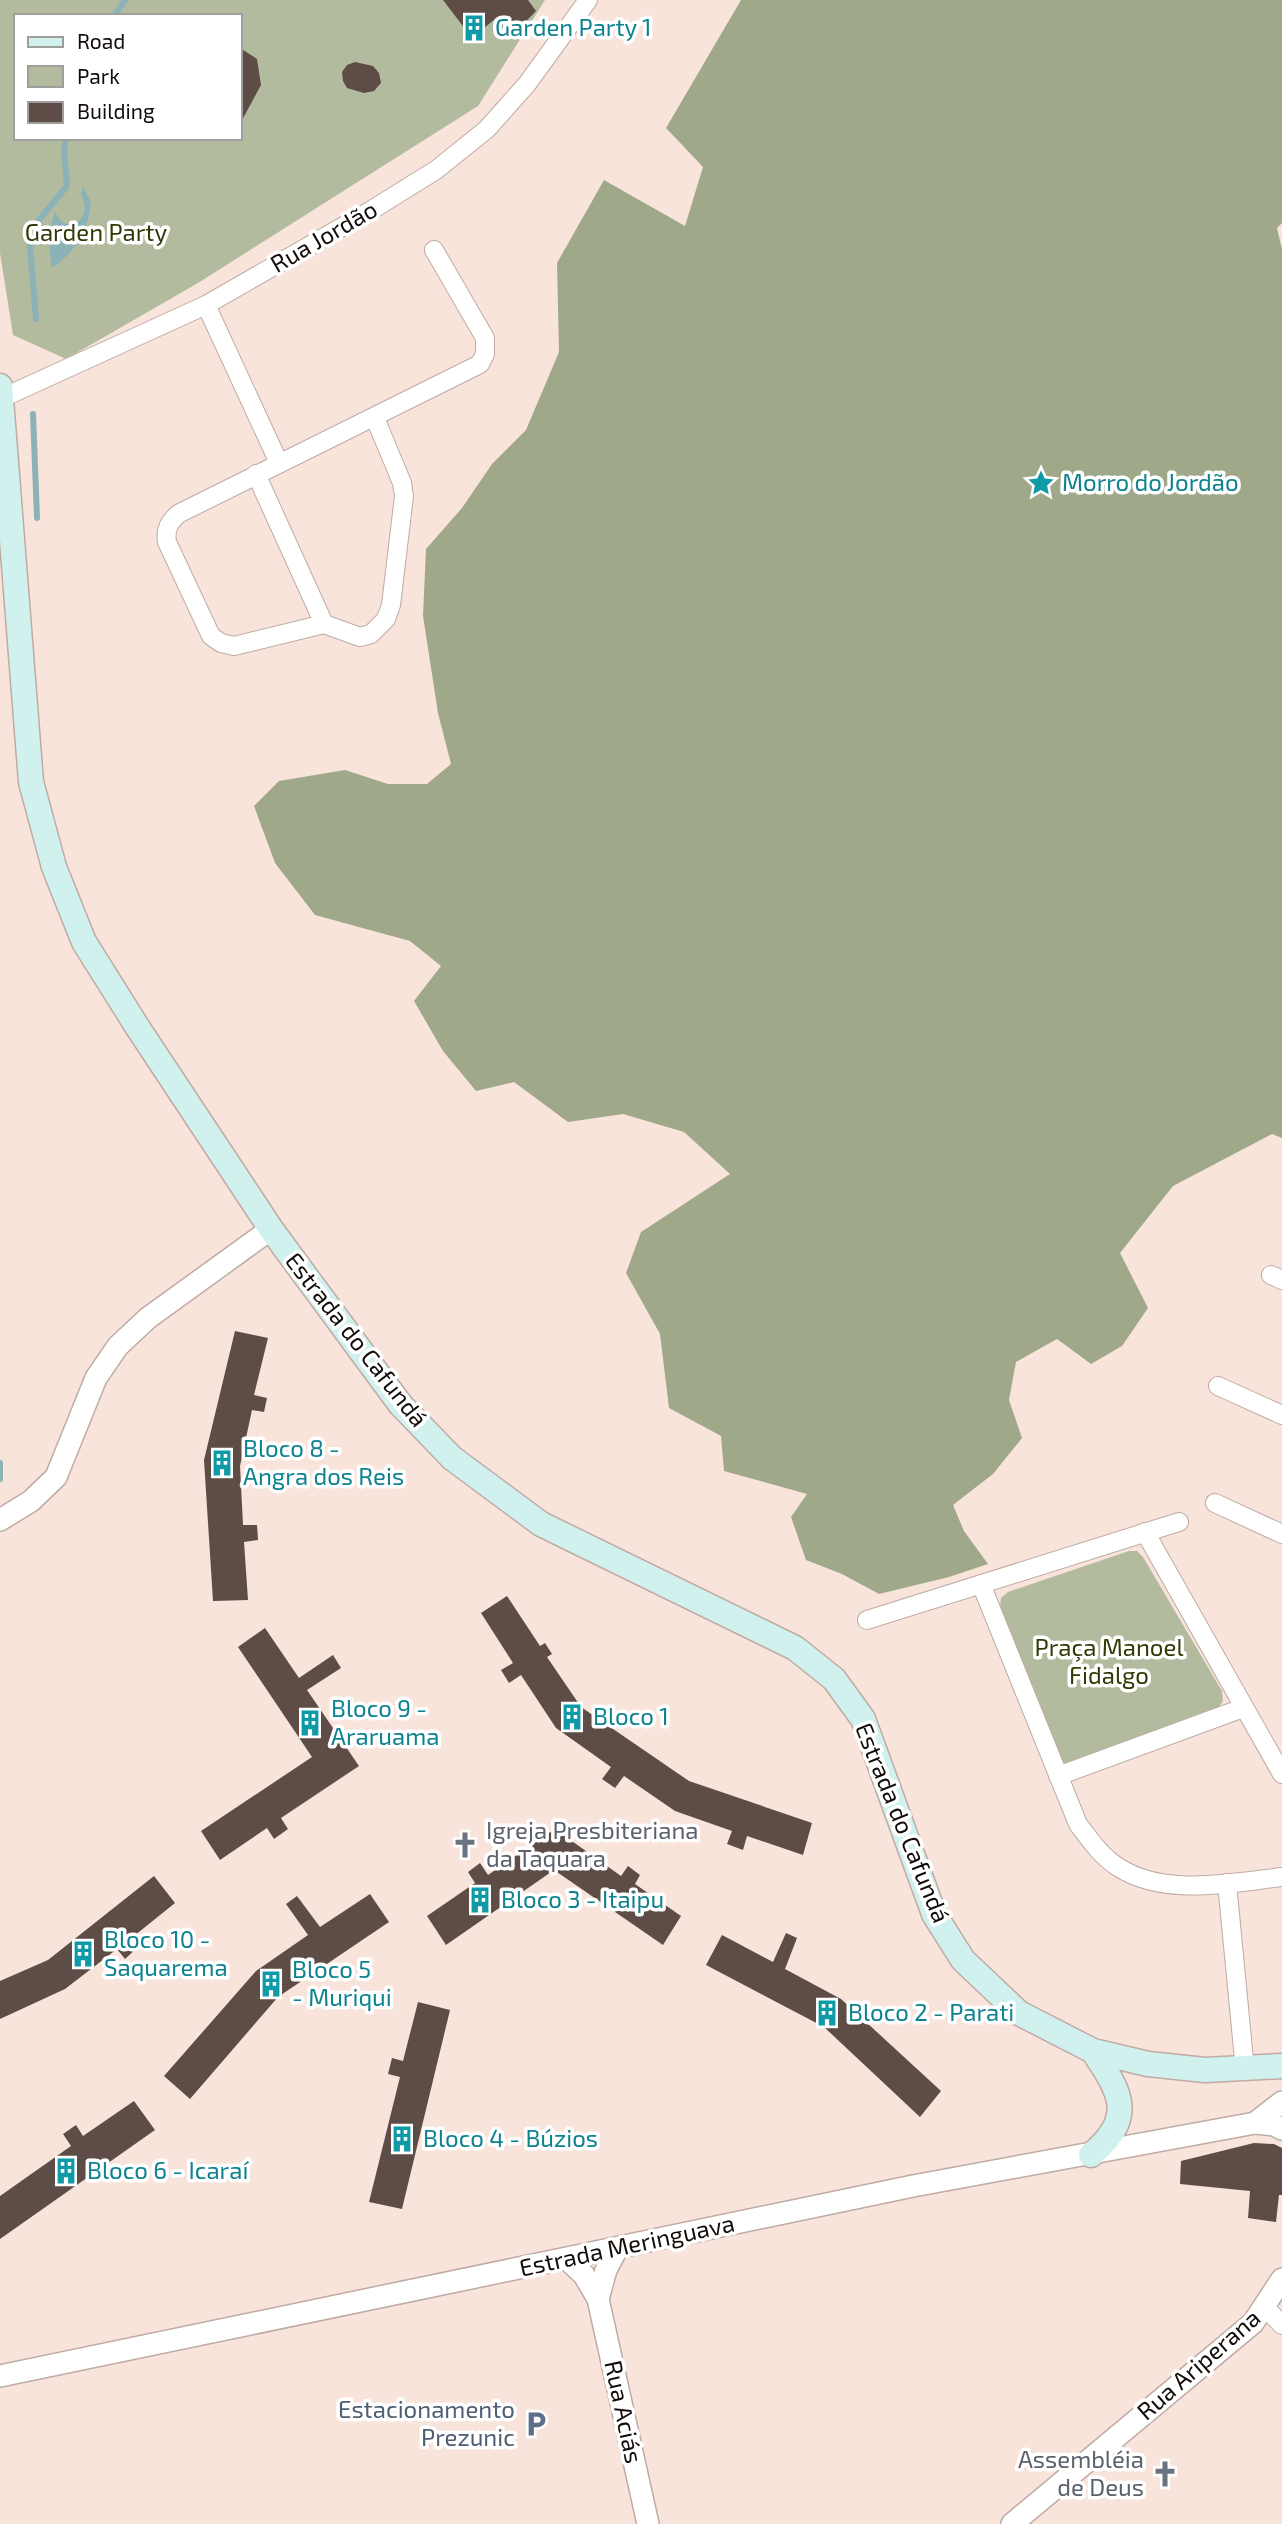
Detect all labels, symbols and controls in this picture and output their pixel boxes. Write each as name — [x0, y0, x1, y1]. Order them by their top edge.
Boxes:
place label: Garden Party 1 — [495, 12, 652, 41]
building icon: Garden Party 1 — [459, 13, 489, 43]
legend — [14, 14, 242, 140]
text: Road — [77, 28, 125, 53]
text: Park — [77, 63, 120, 88]
text: Building — [77, 98, 155, 123]
street label: Rua Jordão — [265, 194, 382, 278]
park label: Garden Party — [25, 217, 167, 246]
place label: Morro do Jordão — [1062, 467, 1239, 496]
place icon: Morro do Jordão — [1026, 468, 1056, 498]
street label: Estrada do Cafundá — [280, 1246, 434, 1432]
place label: Bloco 8 - Angra dos Reis — [243, 1433, 404, 1490]
building icon: Bloco 8 - Angra dos Reis — [207, 1448, 237, 1478]
park label: Praça Manoel Fidalgo — [1034, 1632, 1184, 1689]
place label: Bloco 9 - Araruama — [331, 1693, 439, 1750]
place label: Bloco 1 — [593, 1701, 669, 1730]
building icon: Bloco 1 — [557, 1702, 587, 1732]
building icon: Bloco 9 - Araruama — [295, 1708, 325, 1738]
street label: Estrada do Cafundá — [850, 1718, 957, 1927]
place label: Igreja Presbiteriana da Taquara — [486, 1815, 699, 1872]
church icon: Igreja Presbiteriana da Taquara — [450, 1830, 480, 1860]
place label: Bloco 3 - Itaipu — [501, 1884, 664, 1913]
building icon: Bloco 3 - Itaipu — [465, 1885, 495, 1915]
place label: Bloco 10 - Saquarema — [104, 1924, 228, 1981]
building icon: Bloco 10 - Saquarema — [68, 1939, 98, 1969]
place label: Bloco 5 - Muriqui — [292, 1954, 392, 2011]
building icon: Bloco 5 - Muriqui — [256, 1969, 286, 1999]
place label: Bloco 2 - Parati — [848, 1997, 1014, 2026]
building icon: Bloco 2 - Parati — [812, 1998, 842, 2028]
place label: Bloco 4 - Búzios — [423, 2123, 598, 2152]
building icon: Bloco 4 - Búzios — [387, 2124, 417, 2154]
place label: Bloco 6 - Icaraí — [87, 2155, 249, 2184]
building icon: Bloco 6 - Icaraí — [51, 2156, 81, 2186]
street label: Estrada Meringuava — [516, 2208, 737, 2282]
street label: Rua Ariperana — [1131, 2303, 1266, 2425]
street label: Rua Aciás — [599, 2358, 650, 2466]
place label: Estacionamento Prezunic — [338, 2394, 515, 2451]
parking icon: Estacionamento Prezunic — [521, 2409, 551, 2439]
place label: Assembléia de Deus — [1018, 2444, 1144, 2501]
church icon: Assembléia de Deus — [1150, 2459, 1180, 2489]

